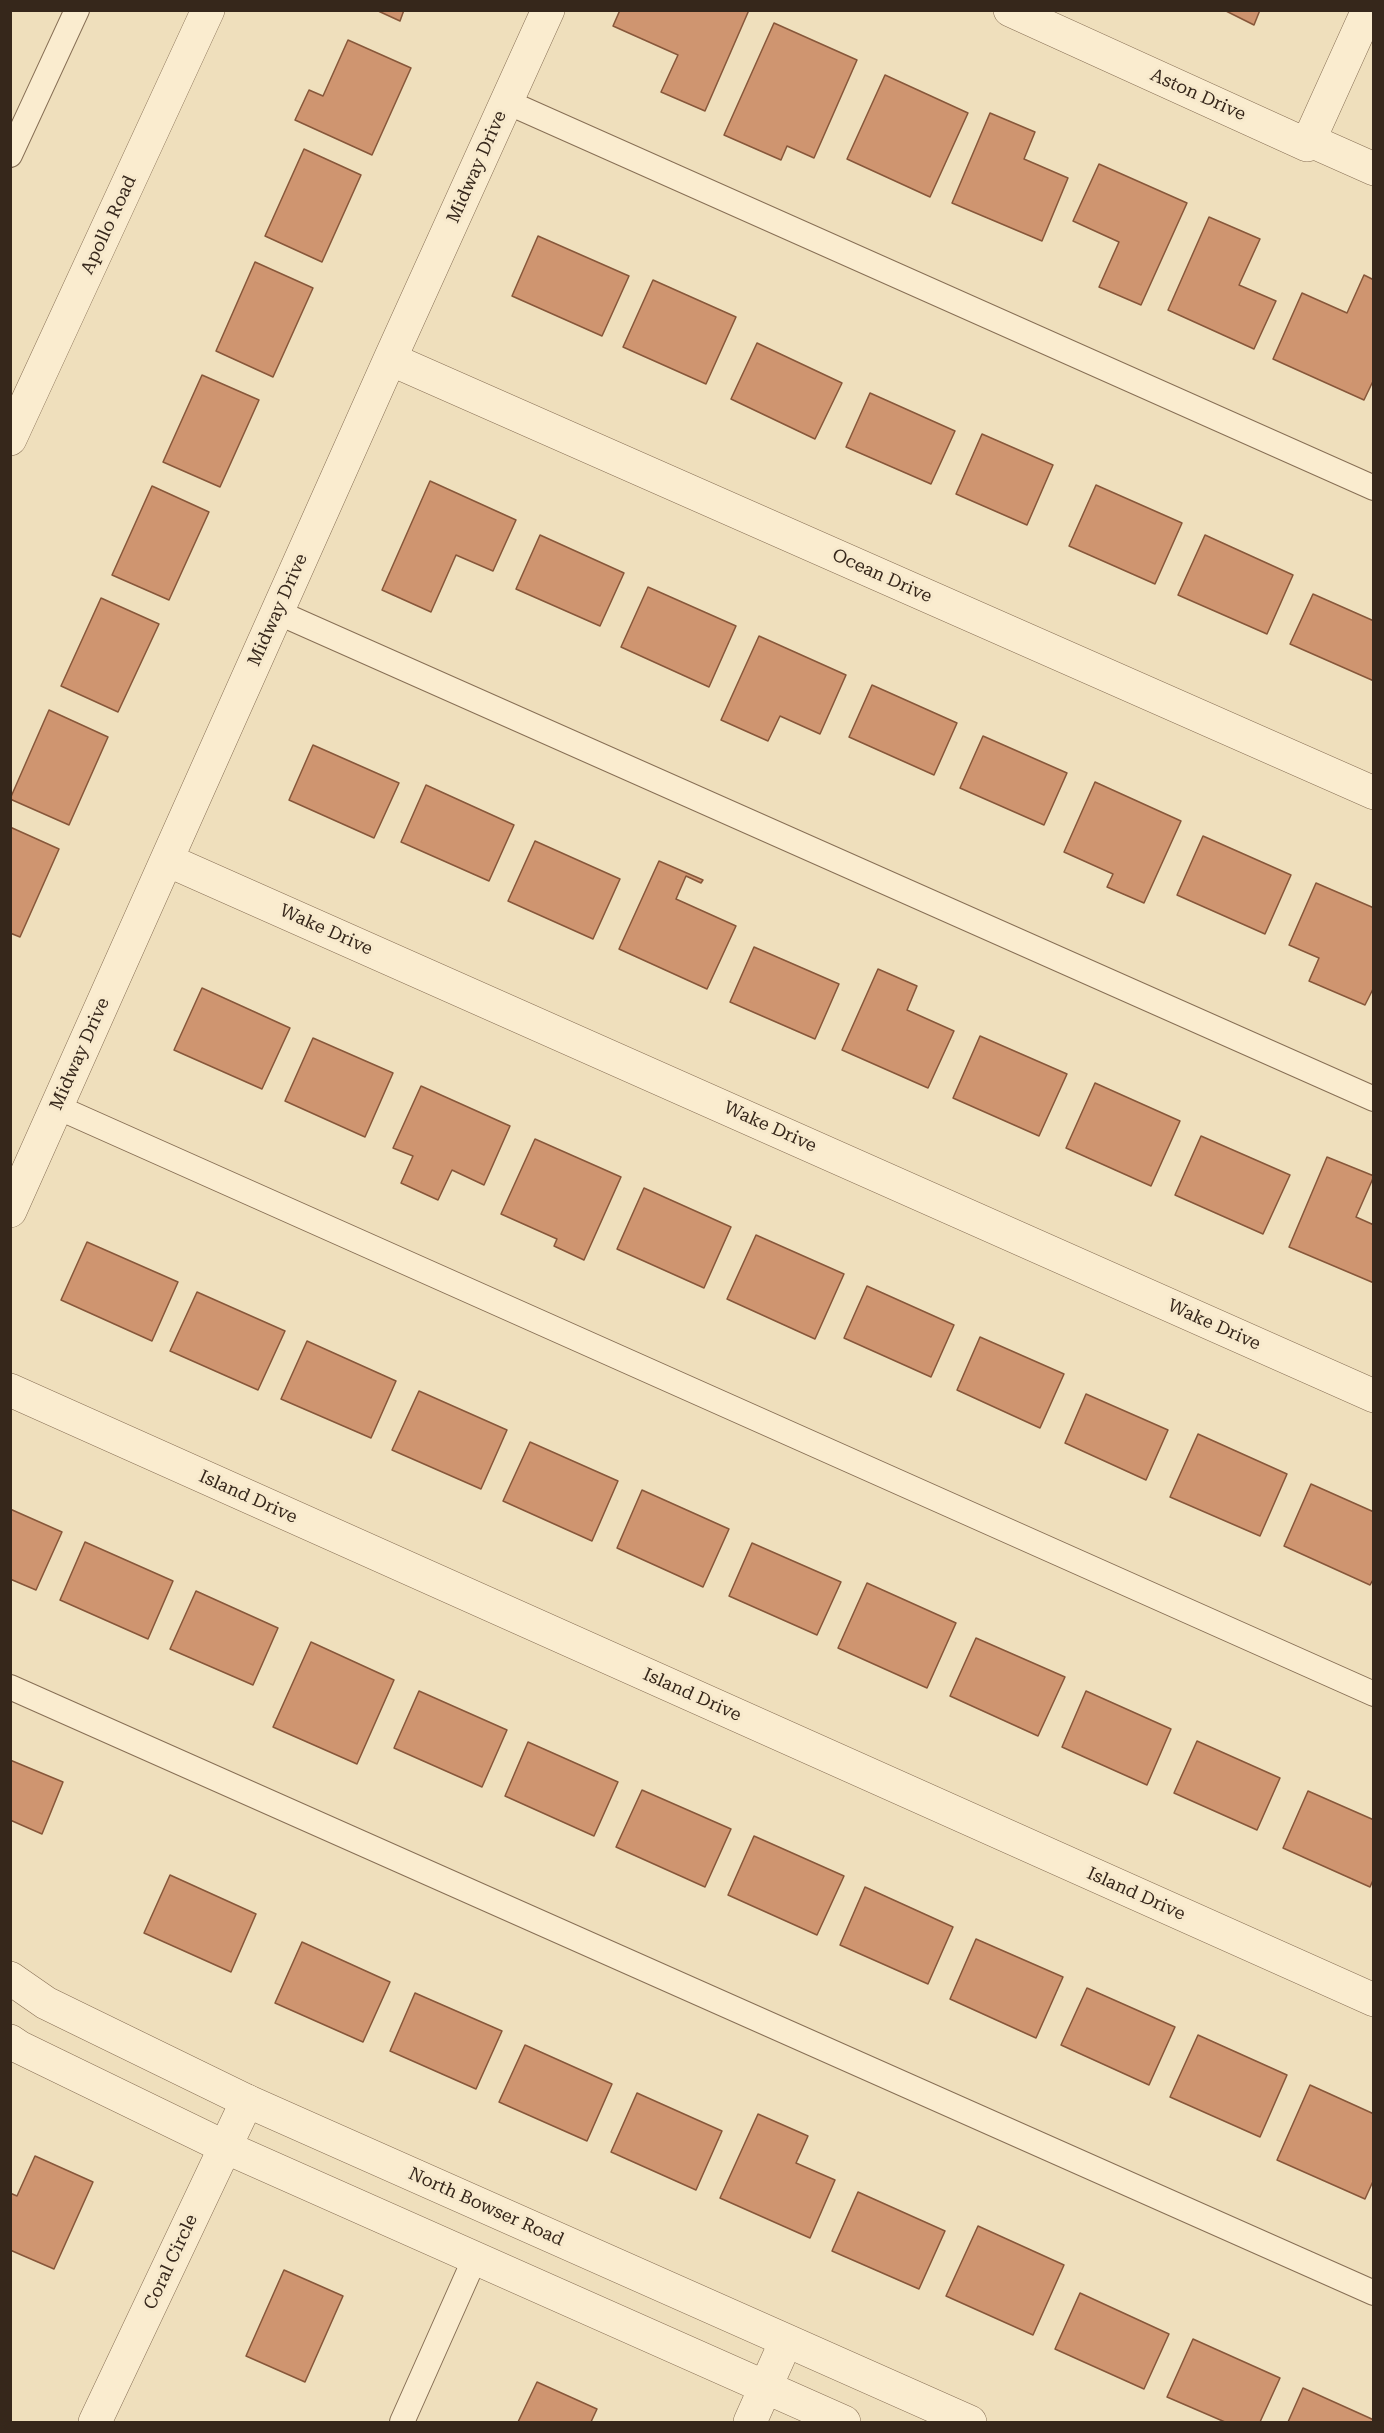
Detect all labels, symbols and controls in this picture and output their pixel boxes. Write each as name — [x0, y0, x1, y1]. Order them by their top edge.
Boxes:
street label: Aston Drive — [1147, 64, 1249, 126]
street label: Midway Drive — [443, 108, 511, 226]
street label: Apollo Road — [77, 172, 141, 278]
street label: Ocean Drive — [829, 544, 935, 608]
street label: Midway Drive — [244, 551, 312, 669]
street label: Wake Drive — [276, 900, 376, 960]
street label: Midway Drive — [46, 995, 114, 1113]
street label: Wake Drive — [720, 1097, 820, 1157]
street label: Wake Drive — [1164, 1295, 1264, 1355]
street label: Island Drive — [196, 1466, 300, 1528]
street label: Island Drive — [640, 1664, 744, 1726]
street label: Island Drive — [1084, 1863, 1188, 1925]
street label: North Bowser Road — [405, 2163, 567, 2251]
street label: Coral Circle — [140, 2211, 202, 2313]

